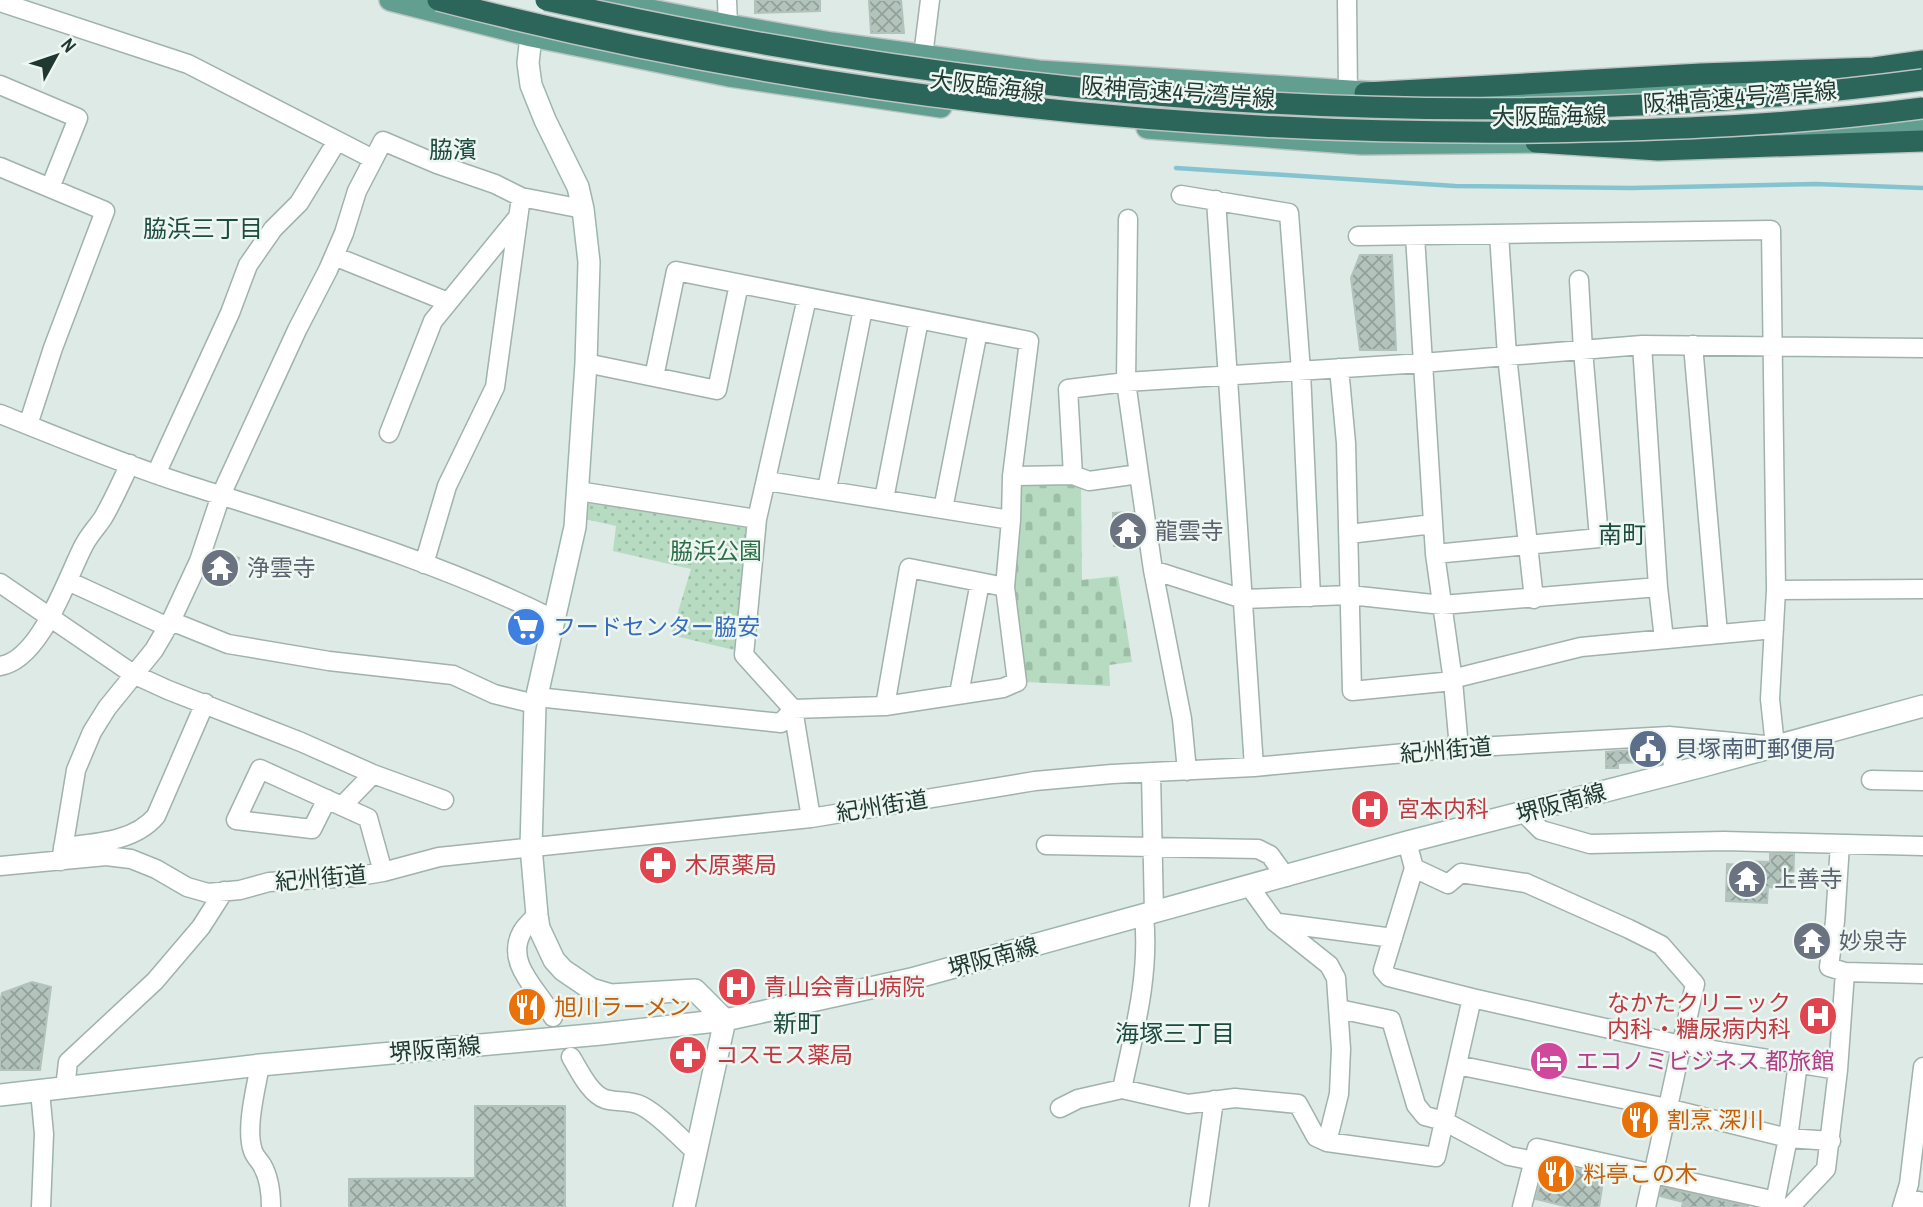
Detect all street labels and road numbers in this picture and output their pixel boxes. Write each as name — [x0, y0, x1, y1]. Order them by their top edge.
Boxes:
street label: 大阪臨海線 — [928, 63, 1046, 108]
street label: 阪神高速4号湾岸線 — [1080, 69, 1276, 114]
street label: 阪神高速4号湾岸線 — [1642, 74, 1838, 119]
street label: 大阪臨海線 — [1491, 99, 1607, 132]
street label: 紀州街道 — [1399, 730, 1493, 769]
street label: 堺阪南線 — [1512, 776, 1609, 829]
street label: 紀州街道 — [834, 783, 930, 828]
street label: 紀州街道 — [274, 858, 368, 897]
street label: 堺阪南線 — [944, 930, 1041, 983]
street label: 堺阪南線 — [388, 1029, 482, 1068]

